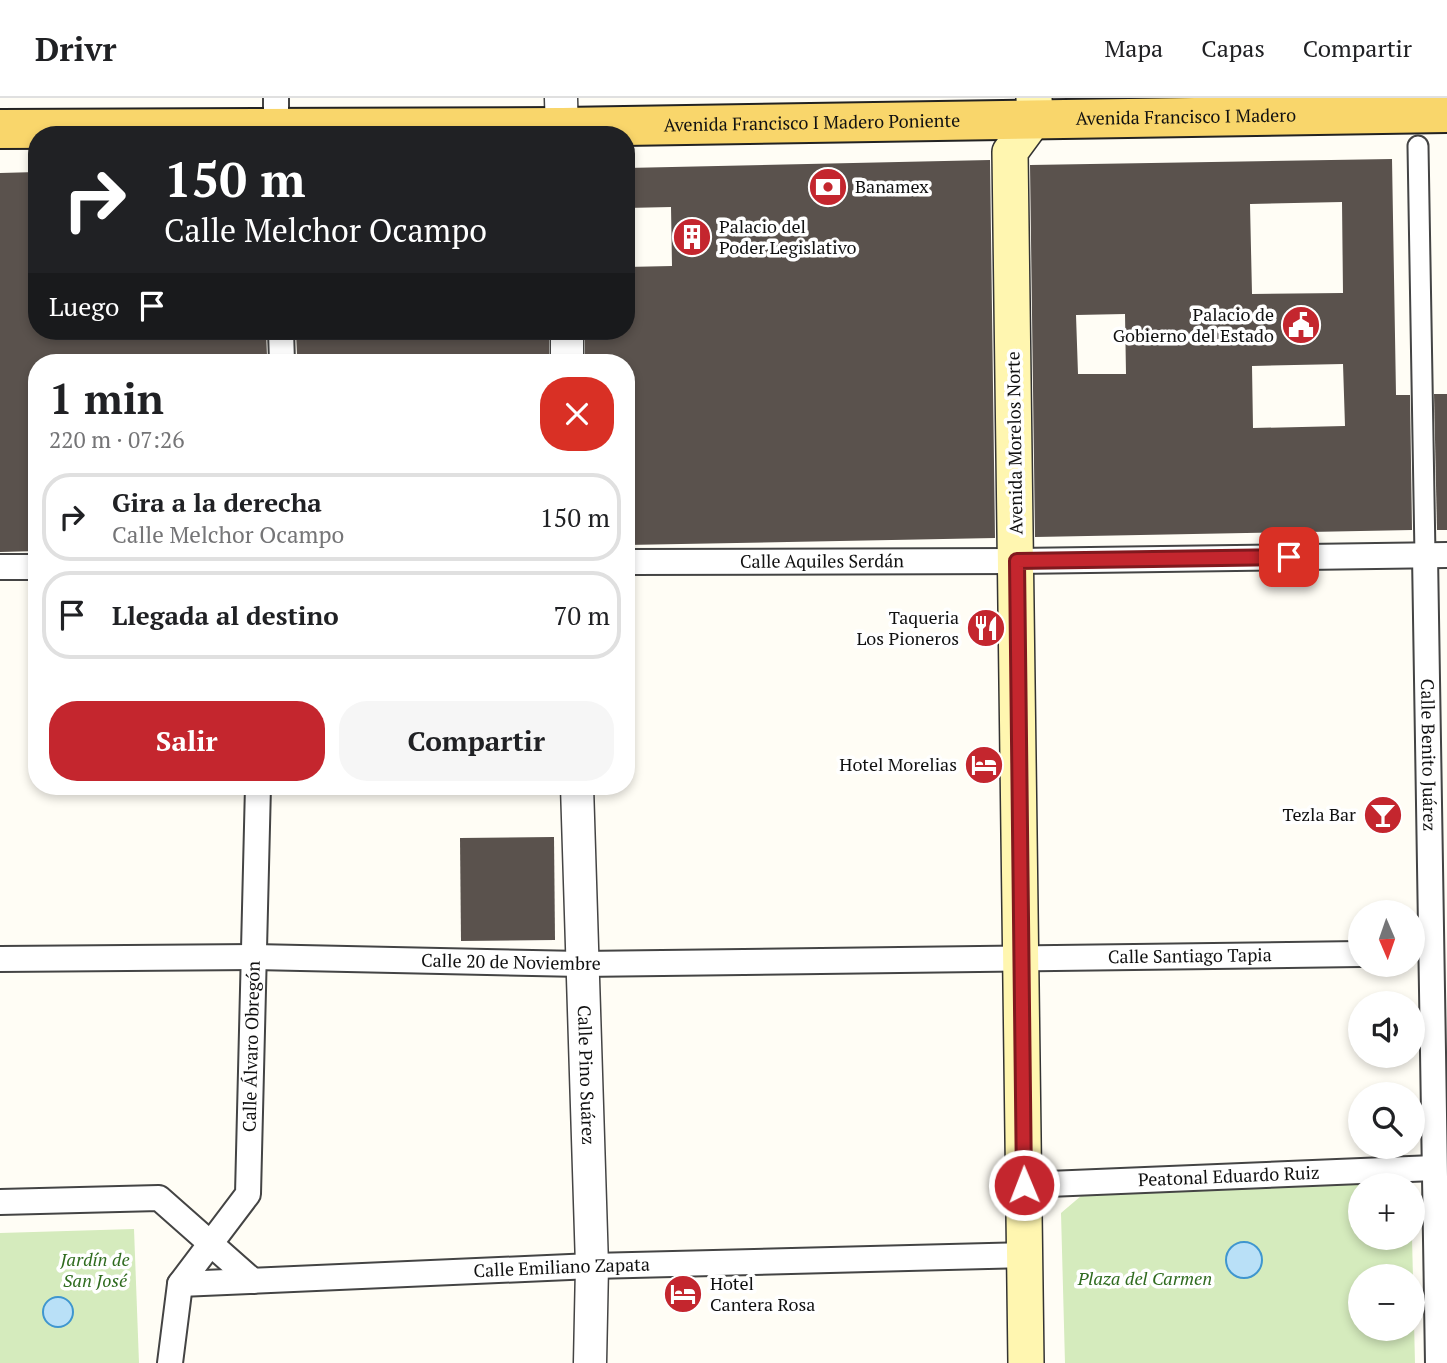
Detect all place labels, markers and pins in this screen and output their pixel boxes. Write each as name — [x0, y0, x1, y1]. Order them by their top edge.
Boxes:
bank icon: Banamex — [807, 166, 849, 208]
place label: Banamex — [855, 174, 929, 198]
place label: Palacio del Poder Legislativo — [719, 214, 856, 259]
building icon: Palacio del Poder Legislativo — [671, 216, 713, 258]
place label: Palacio de Gobierno del Estado — [1113, 302, 1274, 347]
public building icon: Palacio de Gobierno del Estado — [1280, 304, 1322, 346]
pin — [1259, 527, 1319, 587]
place label: Taqueria Los Pioneros — [856, 605, 959, 650]
restaurant icon: Taqueria Los Pioneros — [965, 607, 1007, 649]
hotel icon: Hotel Morelias — [963, 744, 1005, 786]
place label: Hotel Morelias — [839, 752, 957, 776]
bar icon: Tezla Bar — [1362, 794, 1404, 836]
place label: Tezla Bar — [1282, 802, 1356, 826]
place label: Hotel Cantera Rosa — [710, 1271, 815, 1316]
hotel icon: Hotel Cantera Rosa — [662, 1273, 704, 1315]

